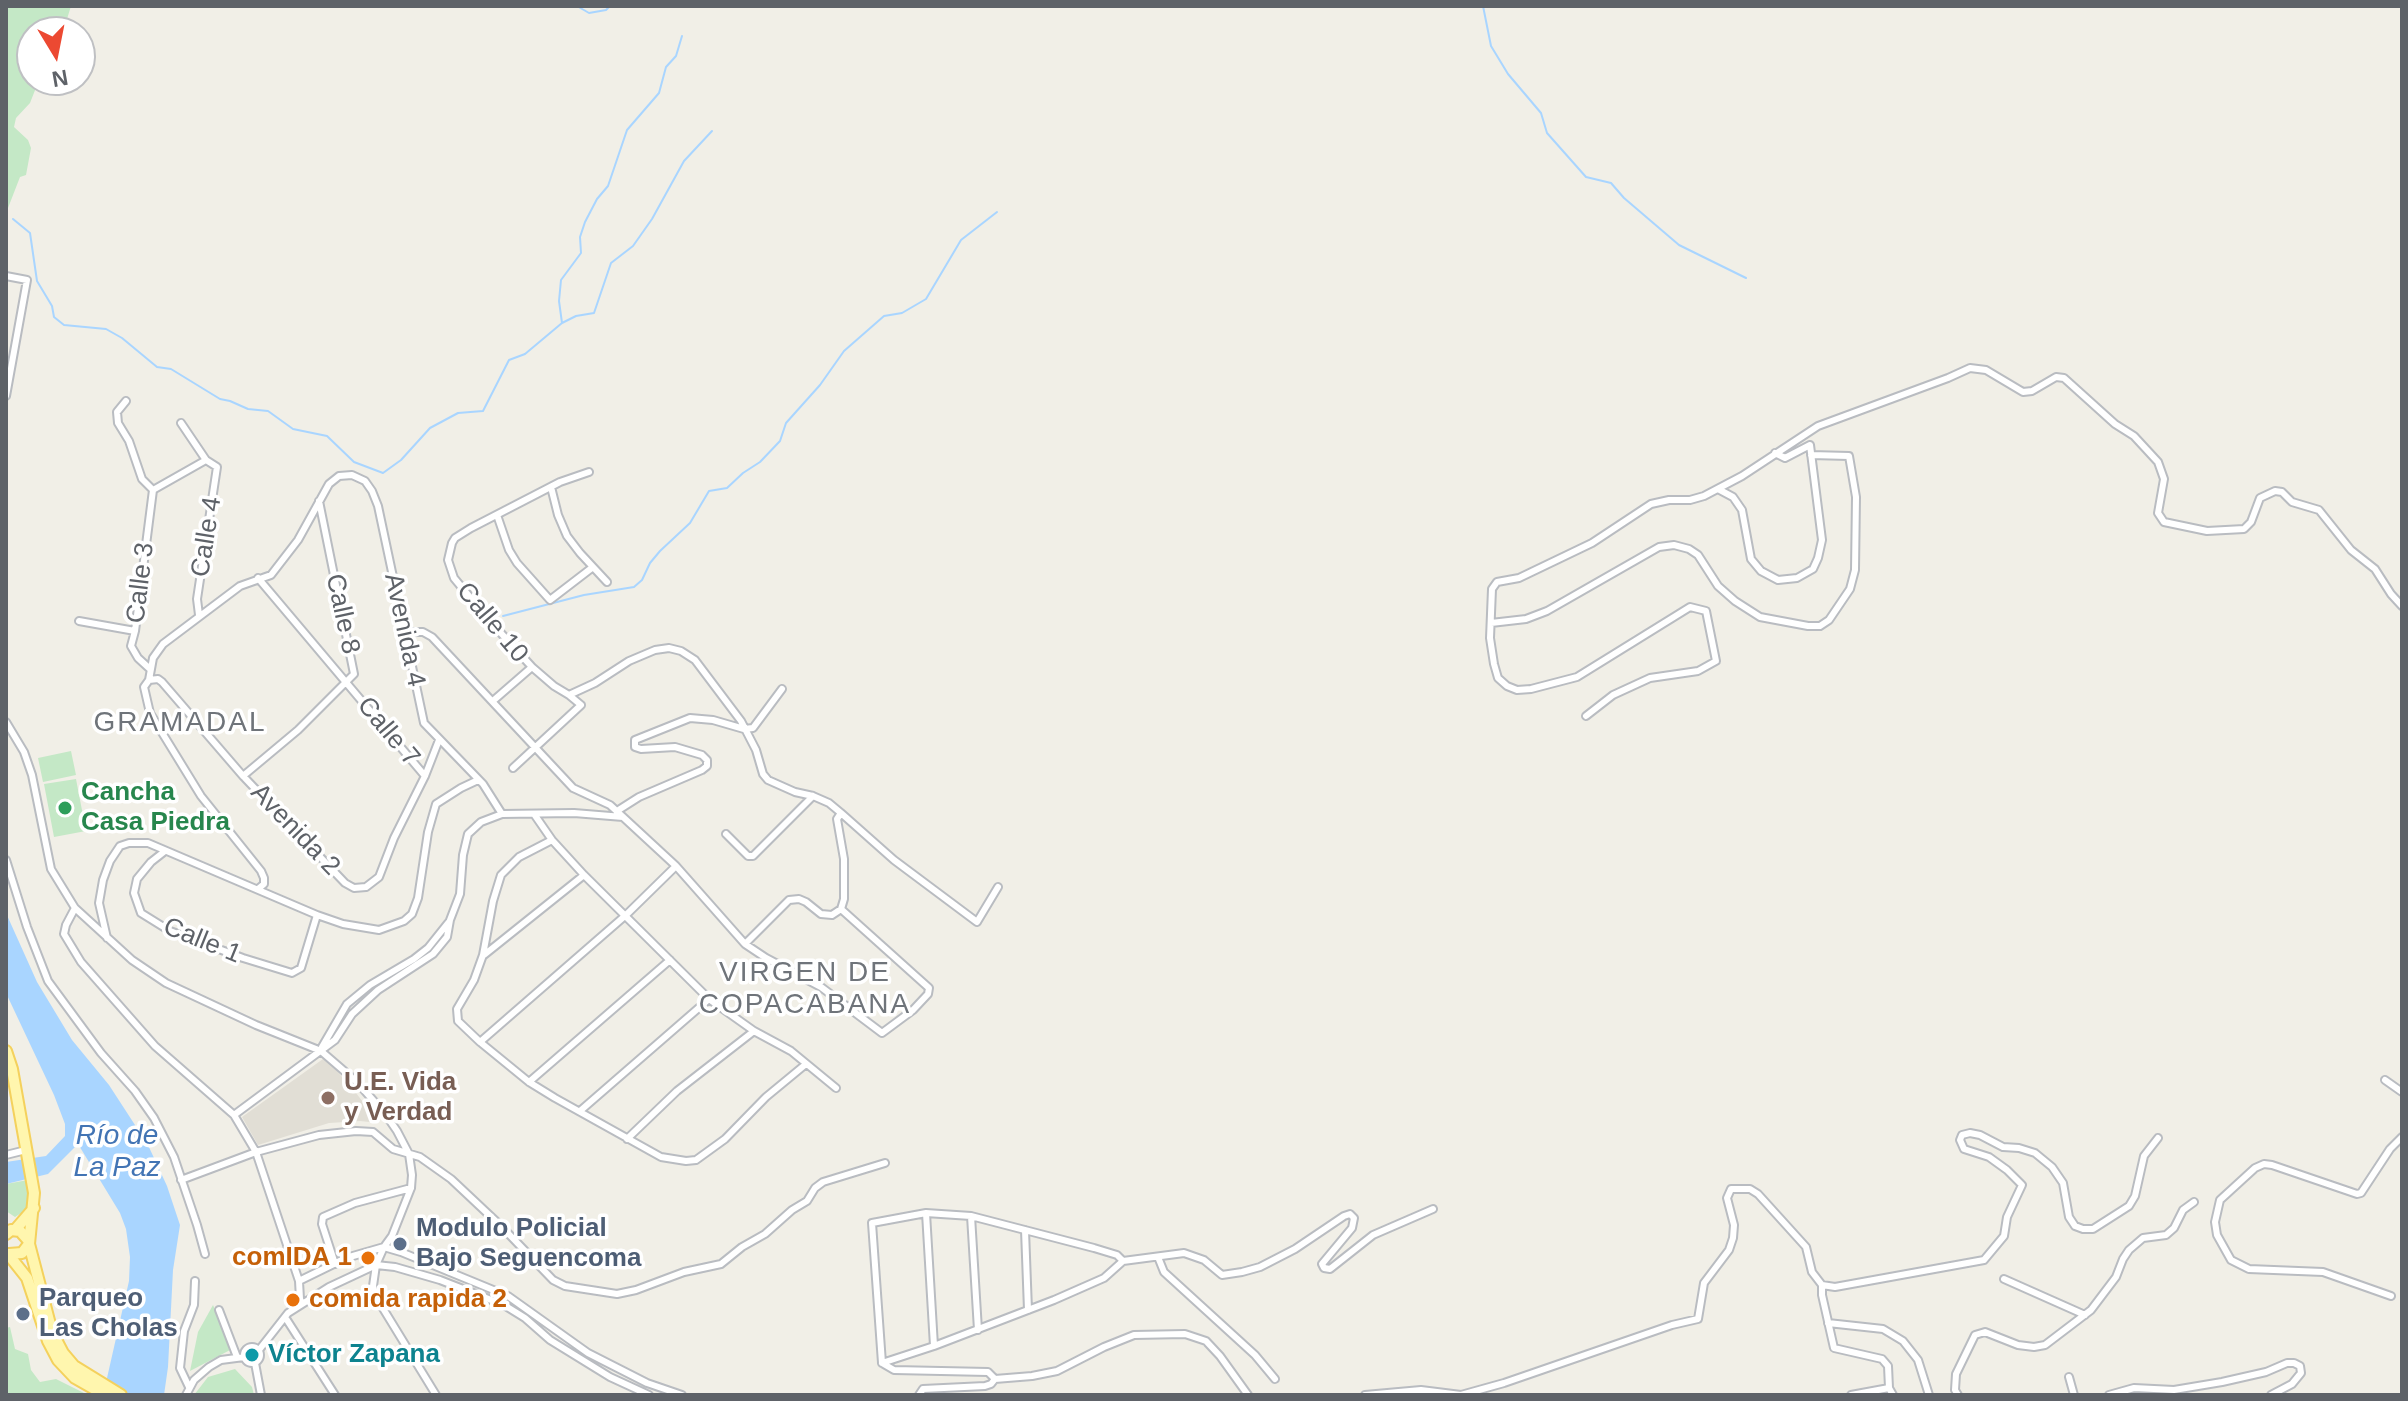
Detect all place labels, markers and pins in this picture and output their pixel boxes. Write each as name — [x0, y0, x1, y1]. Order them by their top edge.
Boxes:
place label: Cancha Casa Piedra — [81, 777, 230, 838]
marker: Cancha Casa Piedra — [56, 799, 74, 817]
place label: U.E. Vida y Verdad — [344, 1067, 456, 1128]
marker: U.E. Vida y Verdad — [319, 1089, 337, 1107]
place label: Modulo Policial Bajo Seguencoma — [416, 1213, 641, 1274]
marker: Modulo Policial Bajo Seguencoma — [391, 1235, 409, 1253]
place label: comIDA 1 — [232, 1242, 352, 1274]
marker: comIDA 1 — [359, 1249, 377, 1267]
place label: Parqueo Las Cholas — [39, 1283, 178, 1344]
place label: comida rapida 2 — [309, 1284, 507, 1316]
marker: comida rapida 2 — [284, 1291, 302, 1309]
marker: Parqueo Las Cholas — [14, 1305, 32, 1323]
place label: Víctor Zapana — [268, 1339, 440, 1371]
marker: Víctor Zapana — [243, 1346, 261, 1364]

